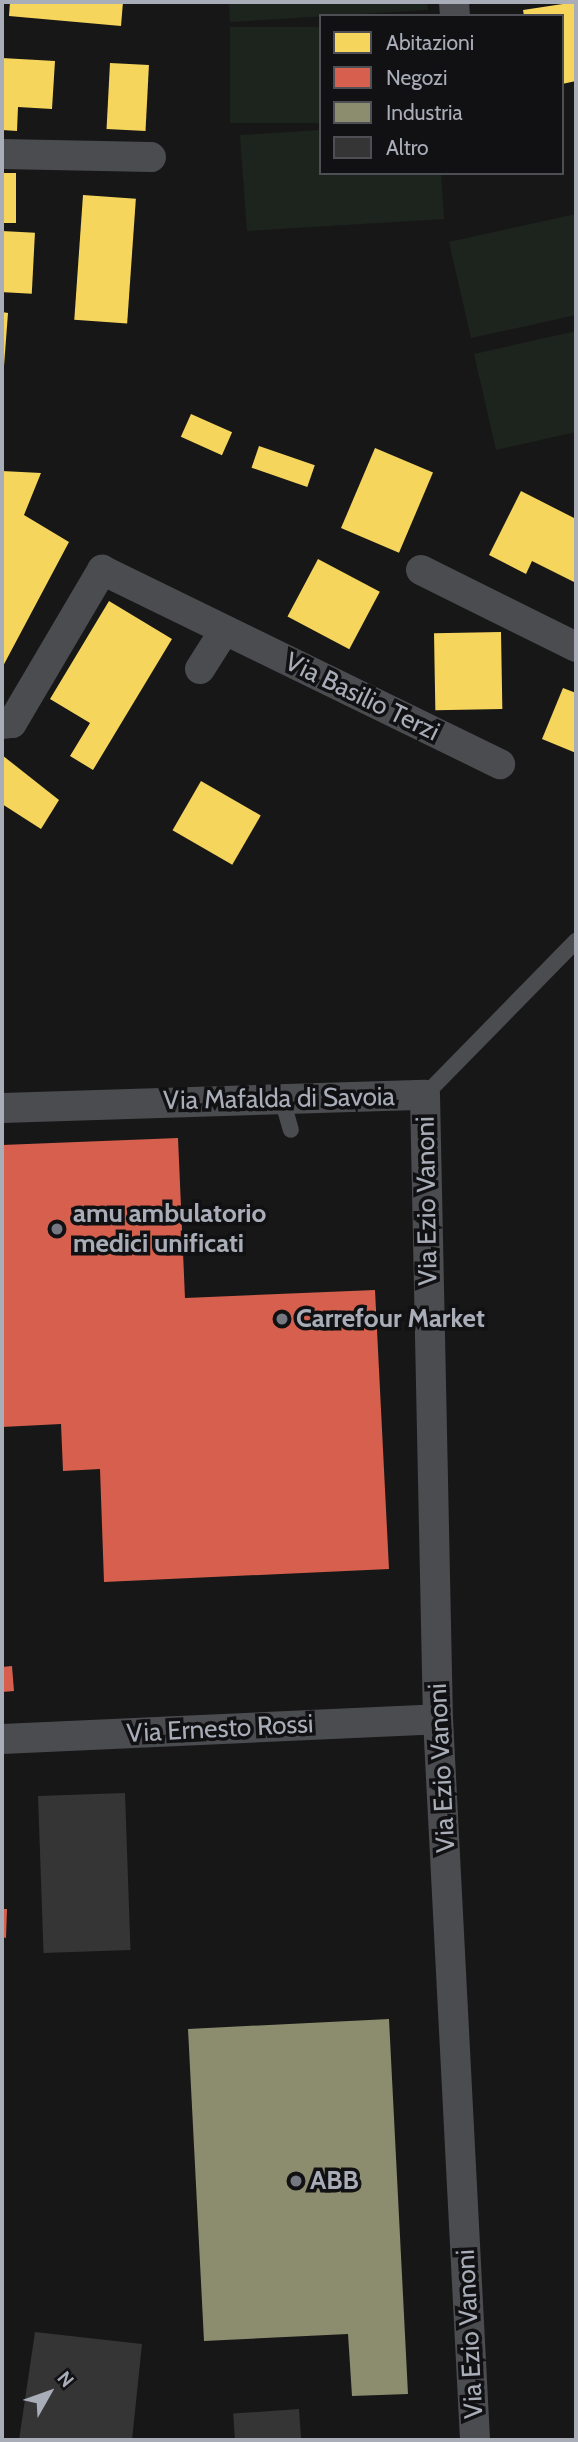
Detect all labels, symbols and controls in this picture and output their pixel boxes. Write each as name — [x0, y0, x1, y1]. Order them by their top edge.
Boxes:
legend — [319, 14, 564, 175]
text: Abitazioni — [386, 30, 474, 55]
text: Negozi — [386, 65, 447, 90]
text: Industria — [386, 100, 463, 125]
text: Altro — [386, 135, 429, 160]
street label: Via Basilio Terzi — [280, 646, 444, 748]
street label: Via Mafalda di Savoia — [163, 1081, 395, 1117]
street label: Via Ezio Vanoni — [410, 1116, 444, 1286]
place label: amu ambulatorio medici unificati — [73, 1198, 266, 1260]
marker: amu ambulatorio medici unificati — [47, 1219, 67, 1239]
place label: Carrefour Market — [296, 1303, 485, 1335]
marker: Carrefour Market — [274, 1311, 290, 1327]
street label: Via Ezio Vanoni — [422, 1683, 462, 1853]
street label: Via Ernesto Rossi — [126, 1709, 314, 1749]
place label: ABB — [310, 2165, 359, 2197]
marker: ABB — [288, 2173, 304, 2189]
street label: Via Ezio Vanoni — [450, 2249, 490, 2419]
north arrow — [14, 2358, 84, 2428]
text: N — [52, 2367, 79, 2392]

